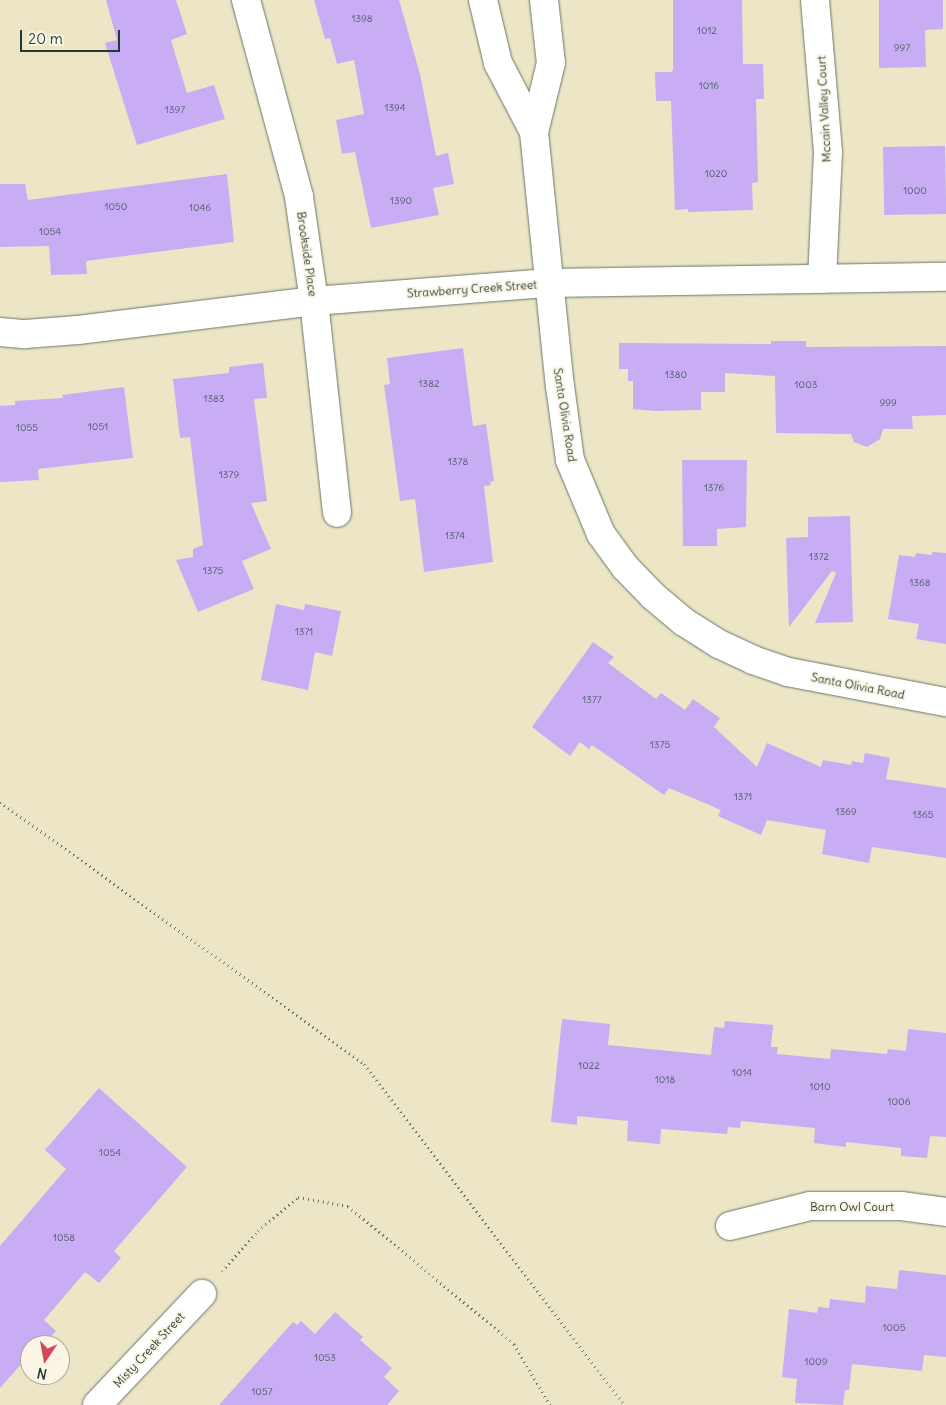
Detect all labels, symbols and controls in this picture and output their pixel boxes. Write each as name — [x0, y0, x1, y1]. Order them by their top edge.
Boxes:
house number: 1398 — [351, 13, 373, 25]
scale bar — [22, 20, 122, 52]
house number: 1012 — [697, 25, 717, 37]
text: 20 m — [28, 29, 63, 48]
house number: 997 — [894, 42, 910, 54]
street label: Mccain Valley Court — [814, 55, 834, 163]
house number: 1016 — [699, 80, 719, 92]
house number: 1394 — [384, 102, 406, 114]
house number: 1397 — [165, 104, 185, 116]
house number: 1020 — [705, 168, 727, 180]
house number: 1000 — [903, 185, 927, 197]
house number: 1390 — [390, 195, 412, 207]
house number: 1050 — [105, 201, 127, 213]
house number: 1046 — [189, 202, 211, 214]
street label: Brookside Place — [294, 211, 320, 297]
house number: 1054 — [39, 226, 61, 238]
street label: Strawberry Creek Street — [406, 277, 538, 301]
street label: Santa Olivia Road — [550, 367, 580, 463]
house number: 1380 — [665, 369, 687, 381]
house number: 1382 — [419, 378, 439, 390]
house number: 1003 — [795, 379, 817, 391]
house number: 1383 — [203, 393, 225, 405]
house number: 999 — [879, 397, 897, 409]
house number: 1051 — [88, 421, 108, 433]
house number: 1055 — [16, 422, 38, 434]
house number: 1378 — [448, 456, 468, 468]
house number: 1379 — [219, 469, 239, 481]
house number: 1376 — [704, 482, 724, 494]
house number: 1374 — [445, 530, 465, 542]
house number: 1372 — [809, 551, 829, 563]
house number: 1375 — [203, 565, 223, 577]
house number: 1368 — [909, 577, 931, 589]
house number: 1371 — [295, 626, 313, 638]
street label: Santa Olivia Road — [810, 670, 906, 702]
house number: 1377 — [582, 694, 602, 706]
house number: 1375 — [650, 739, 670, 751]
house number: 1371 — [734, 791, 752, 803]
house number: 1369 — [835, 806, 857, 818]
house number: 1365 — [912, 809, 934, 821]
house number: 1022 — [578, 1060, 600, 1072]
house number: 1014 — [732, 1067, 752, 1079]
house number: 1018 — [655, 1074, 675, 1086]
house number: 1010 — [809, 1081, 831, 1093]
house number: 1006 — [888, 1096, 910, 1108]
house number: 1054 — [99, 1147, 121, 1159]
street label: Barn Owl Court — [810, 1200, 894, 1214]
house number: 1058 — [53, 1232, 75, 1244]
street label: Misty Creek Street — [110, 1309, 188, 1391]
house number: 1005 — [883, 1322, 905, 1334]
north arrow — [20, 1335, 70, 1385]
house number: 1053 — [314, 1352, 336, 1364]
house number: 1009 — [805, 1356, 827, 1368]
text: N — [35, 1364, 49, 1384]
house number: 1057 — [251, 1386, 273, 1398]

